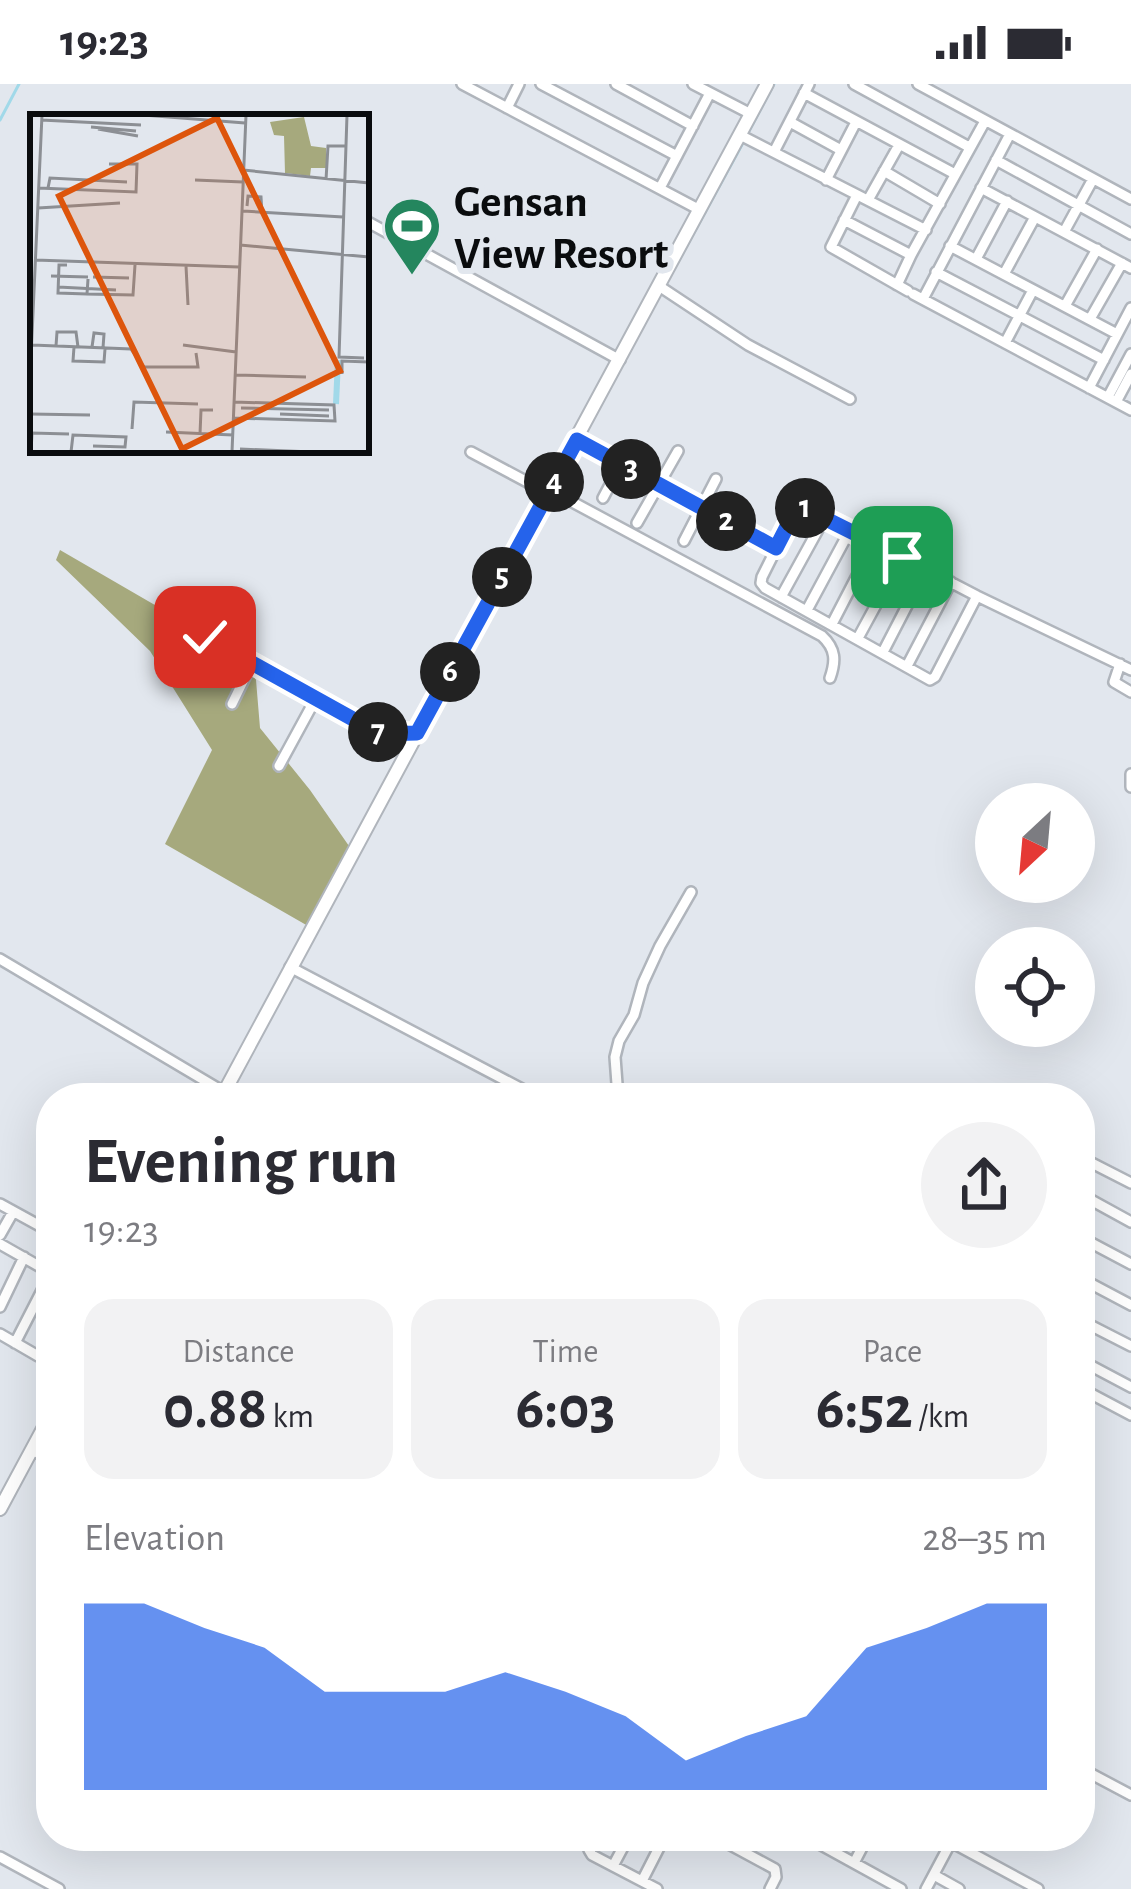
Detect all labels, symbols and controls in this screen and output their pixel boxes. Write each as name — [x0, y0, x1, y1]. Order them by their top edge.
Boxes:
text: 19:23 — [60, 19, 149, 64]
inset map — [30, 114, 369, 453]
place label: Gensan View Resort — [454, 180, 668, 277]
sports icon: Gensan View Resort — [381, 195, 443, 277]
pin: 3 — [601, 439, 661, 499]
pin: 4 — [524, 452, 584, 512]
text: 3 — [624, 452, 638, 485]
text: 4 — [546, 465, 562, 498]
pin: 1 — [775, 478, 835, 538]
pin: 2 — [696, 491, 756, 551]
text: 1 — [799, 491, 811, 524]
text: 2 — [718, 504, 734, 537]
pin — [851, 506, 953, 608]
icon: arrive — [869, 524, 935, 590]
pin: 5 — [472, 547, 532, 607]
text: 5 — [495, 560, 509, 593]
pin — [154, 586, 256, 688]
icon: check — [172, 604, 238, 670]
pin: 6 — [420, 642, 480, 702]
text: 6 — [442, 655, 458, 688]
pin: 7 — [348, 702, 408, 762]
text: 7 — [371, 715, 385, 748]
north arrow — [975, 783, 1095, 903]
map controls — [975, 783, 1095, 1047]
button: locate — [975, 927, 1095, 1047]
button: share — [921, 1122, 1047, 1248]
text: Evening run — [84, 1129, 398, 1195]
text: 19:23 — [84, 1211, 159, 1250]
text: Distance — [183, 1336, 294, 1369]
text: Time — [533, 1336, 598, 1369]
text: Pace — [863, 1336, 922, 1369]
text: 0.88 — [163, 1379, 267, 1439]
text: 6:03 — [516, 1379, 615, 1439]
text: 6:52 — [816, 1379, 913, 1439]
text: km — [267, 1401, 314, 1434]
text: /km — [913, 1401, 969, 1434]
text: Elevation — [84, 1519, 225, 1558]
text: 28–35 m — [922, 1519, 1047, 1558]

